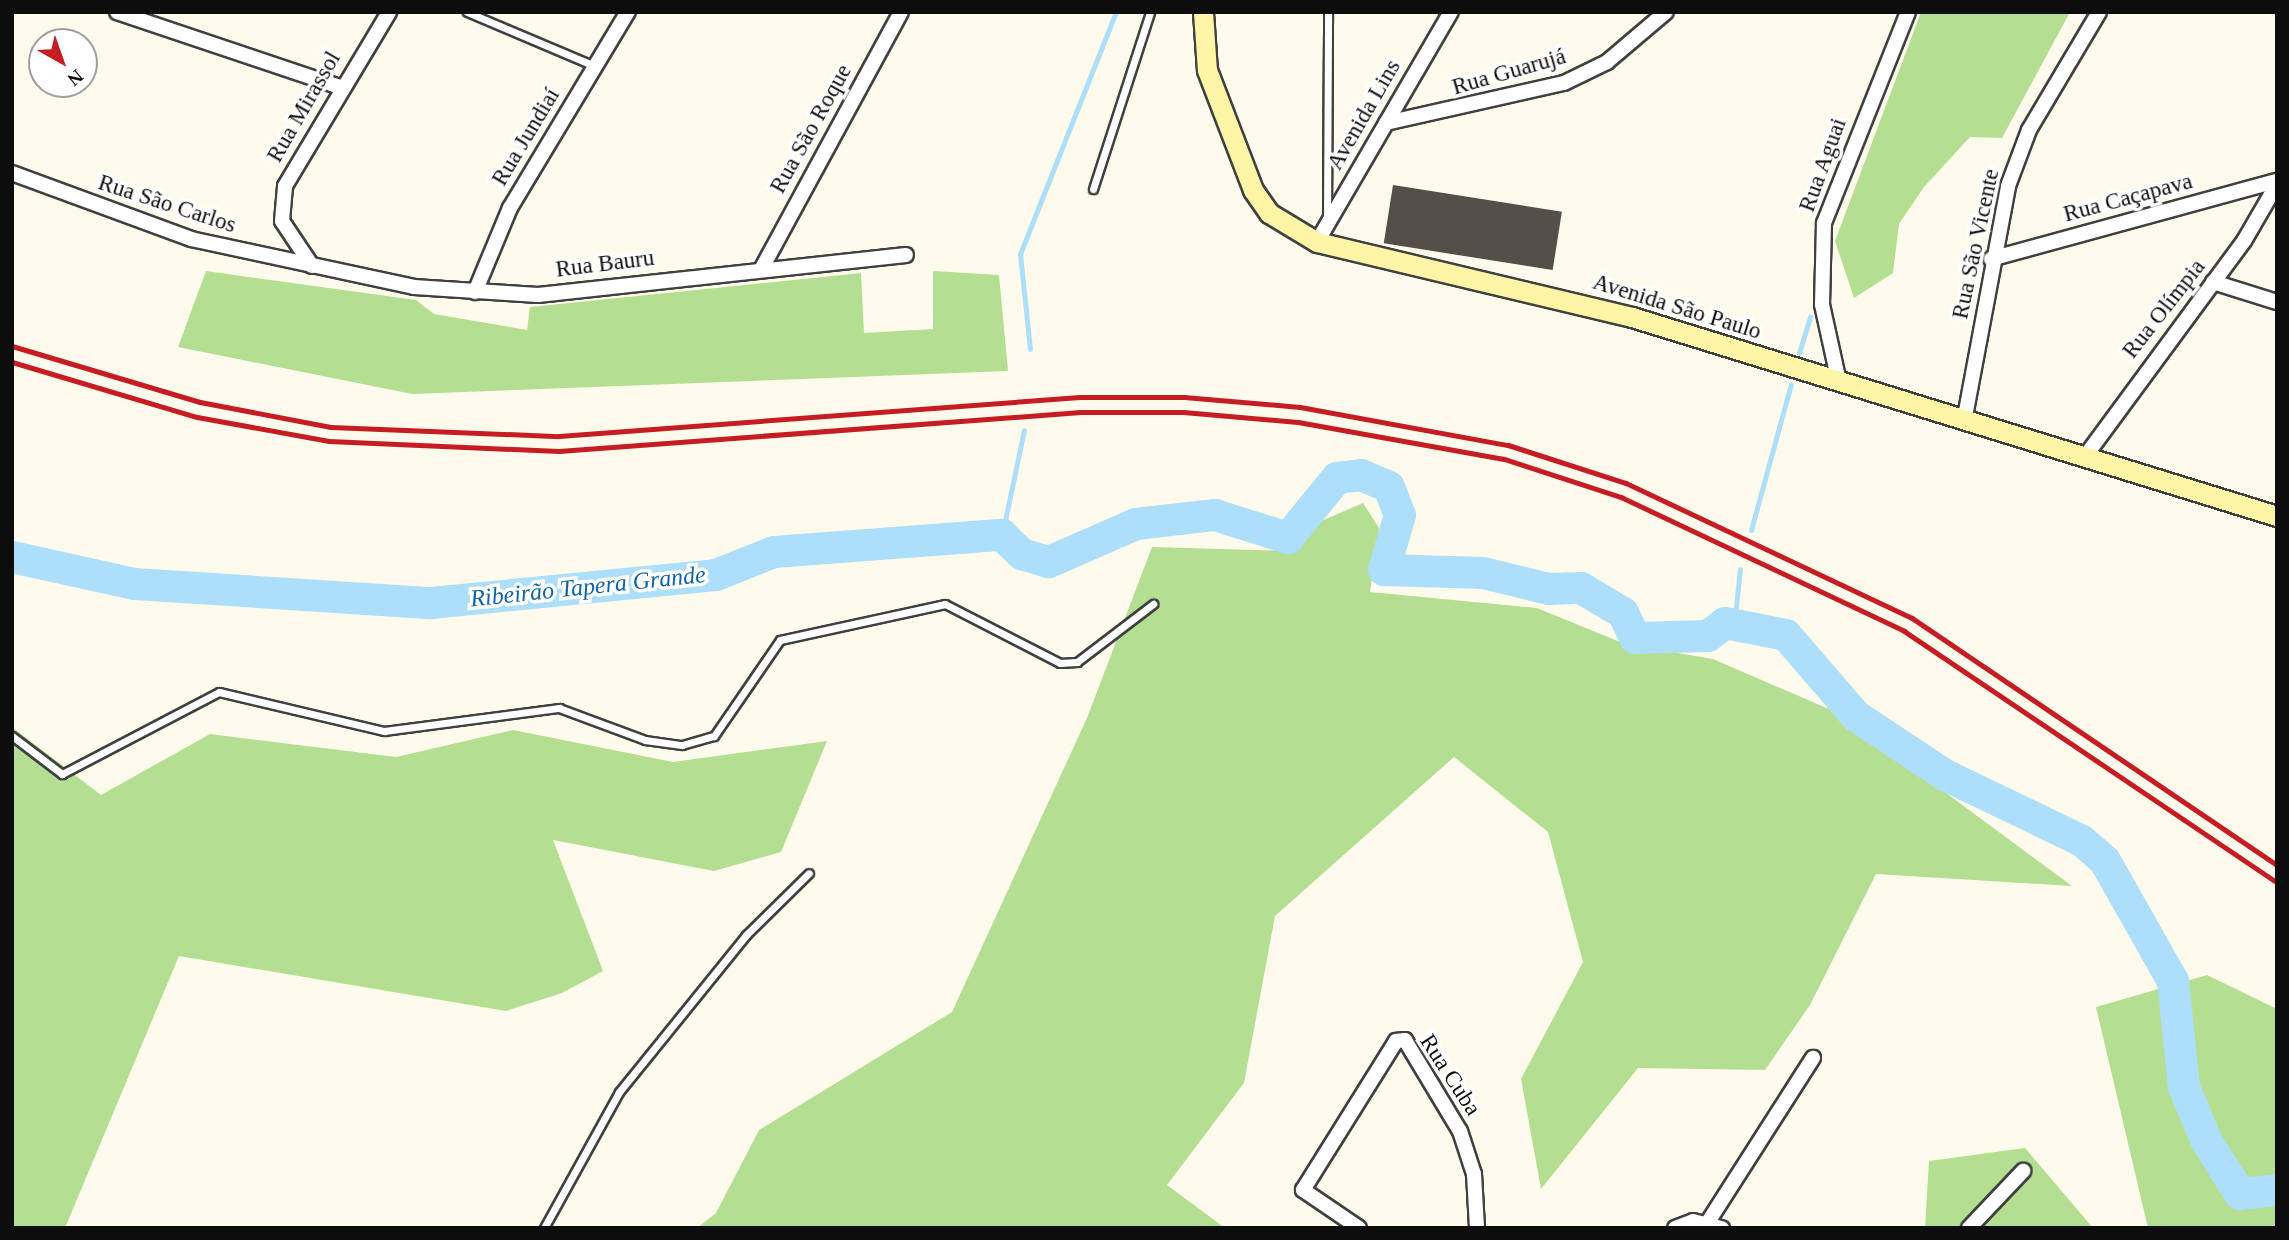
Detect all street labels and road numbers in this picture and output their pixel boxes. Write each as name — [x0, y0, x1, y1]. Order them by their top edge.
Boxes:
street label: Rua Guarujá — [1449, 43, 1569, 101]
street label: Rua Mirassol — [261, 47, 347, 167]
street label: Avenida Lins — [1321, 55, 1407, 175]
street label: Rua São Roque — [764, 60, 858, 198]
street label: Rua Jundiaí — [486, 83, 566, 191]
street label: Rua Aguai — [1793, 114, 1853, 216]
street label: Rua São Vicente — [1947, 166, 2005, 322]
street label: Rua Caçapava — [2061, 168, 2195, 228]
street label: Rua São Carlos — [95, 169, 239, 239]
street label: Rua Bauru — [554, 244, 656, 284]
street label: Rua Olímpia — [2117, 254, 2211, 364]
street label: Avenida São Paulo — [1589, 268, 1765, 346]
street label: Rua Cuba — [1414, 1029, 1486, 1121]

